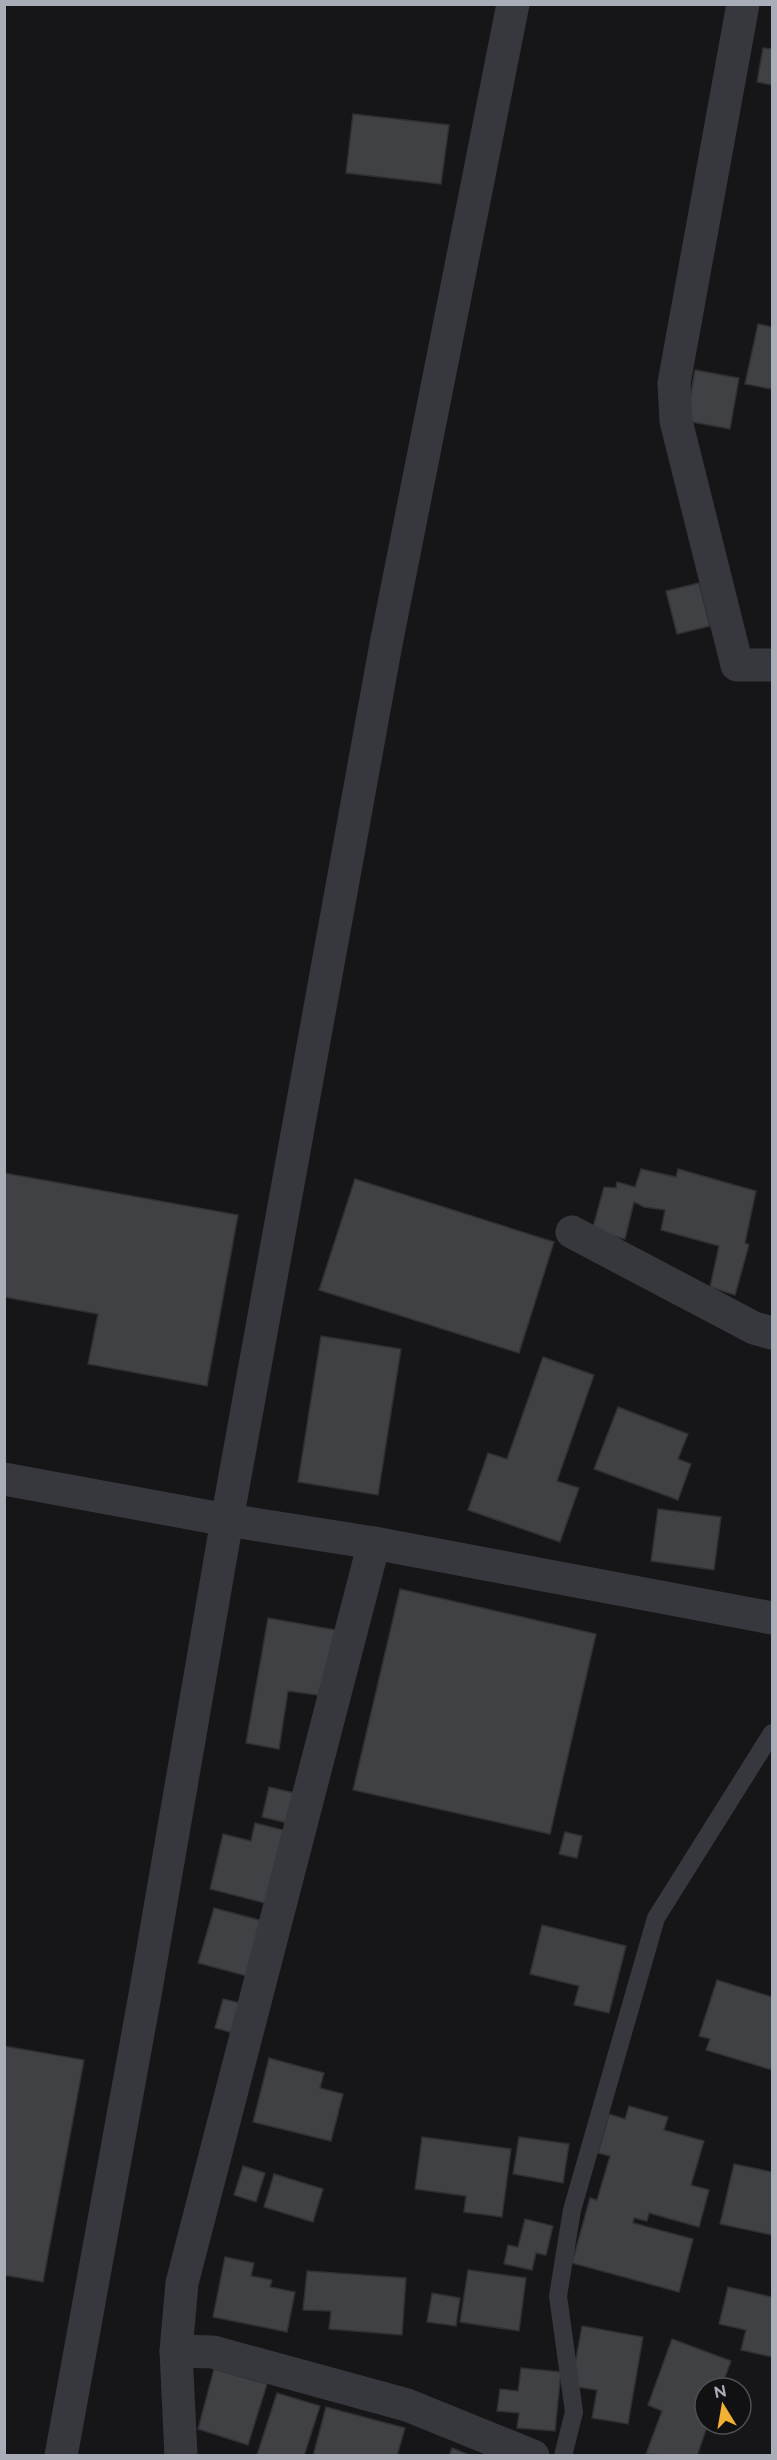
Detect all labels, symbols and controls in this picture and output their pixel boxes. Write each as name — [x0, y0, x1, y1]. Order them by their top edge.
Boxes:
north arrow — [693, 2376, 753, 2436]
text: N — [712, 2381, 728, 2402]

